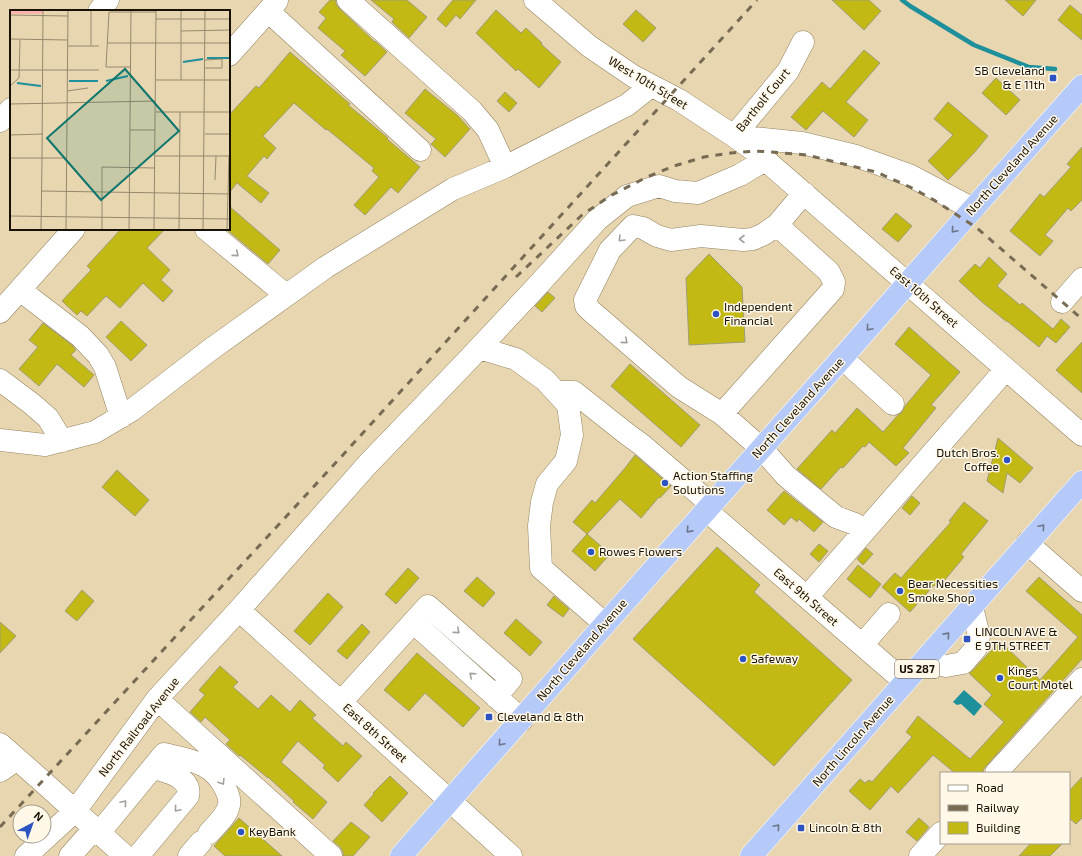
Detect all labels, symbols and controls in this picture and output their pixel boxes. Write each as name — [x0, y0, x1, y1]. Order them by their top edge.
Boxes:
inset map — [10, 10, 230, 230]
street label: West 10th Street — [606, 53, 691, 112]
place label: SB Cleveland & E 11th — [975, 63, 1045, 91]
street label: Bartholf Court — [732, 64, 792, 134]
marker: SB Cleveland & E 11th — [1048, 73, 1058, 83]
street label: North Cleveland Avenue — [962, 111, 1060, 217]
one-way arrow — [951, 225, 959, 233]
one-way arrow — [618, 234, 625, 242]
one-way arrow — [739, 235, 745, 243]
one-way arrow — [231, 249, 238, 256]
street label: East 10th Street — [888, 263, 962, 330]
place label: Independent Financial — [724, 299, 793, 327]
marker: Independent Financial — [711, 309, 721, 319]
one-way arrow — [866, 323, 873, 331]
one-way arrow — [621, 337, 628, 344]
street label: North Cleveland Avenue — [748, 354, 846, 460]
place label: Dutch Bros. Coffee — [936, 445, 999, 473]
marker: Dutch Bros. Coffee — [1002, 455, 1012, 465]
place label: Action Staffing Solutions — [673, 468, 753, 496]
marker: Action Staffing Solutions — [660, 478, 670, 488]
one-way arrow — [1037, 524, 1045, 532]
one-way arrow — [687, 525, 694, 533]
place label: Rowes Flowers — [599, 544, 682, 558]
marker: Rowes Flowers — [586, 547, 596, 557]
street label: East 9th Street — [771, 564, 842, 628]
place label: Bear Necessities Smoke Shop — [908, 576, 998, 604]
marker: Bear Necessities Smoke Shop — [895, 586, 905, 596]
street label: North Cleveland Avenue — [533, 596, 629, 703]
place label: LINCOLN AVE & E 9TH STREET — [975, 624, 1058, 652]
one-way arrow — [452, 627, 460, 634]
one-way arrow — [942, 632, 949, 640]
marker: LINCOLN AVE & E 9TH STREET — [962, 634, 972, 644]
place label: Safeway — [751, 651, 799, 665]
marker: Safeway — [738, 654, 748, 664]
road number: US 287 — [895, 660, 939, 678]
place label: Kings Court Motel — [1008, 663, 1073, 691]
one-way arrow — [469, 672, 477, 680]
marker: Kings Court Motel — [995, 673, 1005, 683]
street label: North Railroad Avenue — [95, 674, 181, 779]
street label: North Lincoln Avenue — [809, 692, 896, 789]
street label: East 8th Street — [341, 700, 411, 765]
place label: Cleveland & 8th — [497, 709, 584, 723]
marker: Cleveland & 8th — [484, 712, 494, 722]
one-way arrow — [499, 738, 506, 745]
legend — [940, 772, 1070, 844]
one-way arrow — [217, 778, 224, 785]
text: Road — [976, 780, 1004, 794]
one-way arrow — [119, 800, 126, 807]
text: Railway — [976, 800, 1020, 814]
north arrow — [12, 804, 52, 844]
one-way arrow — [174, 805, 181, 812]
text: N — [32, 809, 46, 824]
place label: Lincoln & 8th — [809, 820, 882, 834]
text: Building — [976, 820, 1021, 834]
marker: Lincoln & 8th — [796, 823, 806, 833]
place label: KeyBank — [249, 824, 296, 838]
one-way arrow — [772, 824, 780, 832]
marker: KeyBank — [236, 827, 246, 837]

